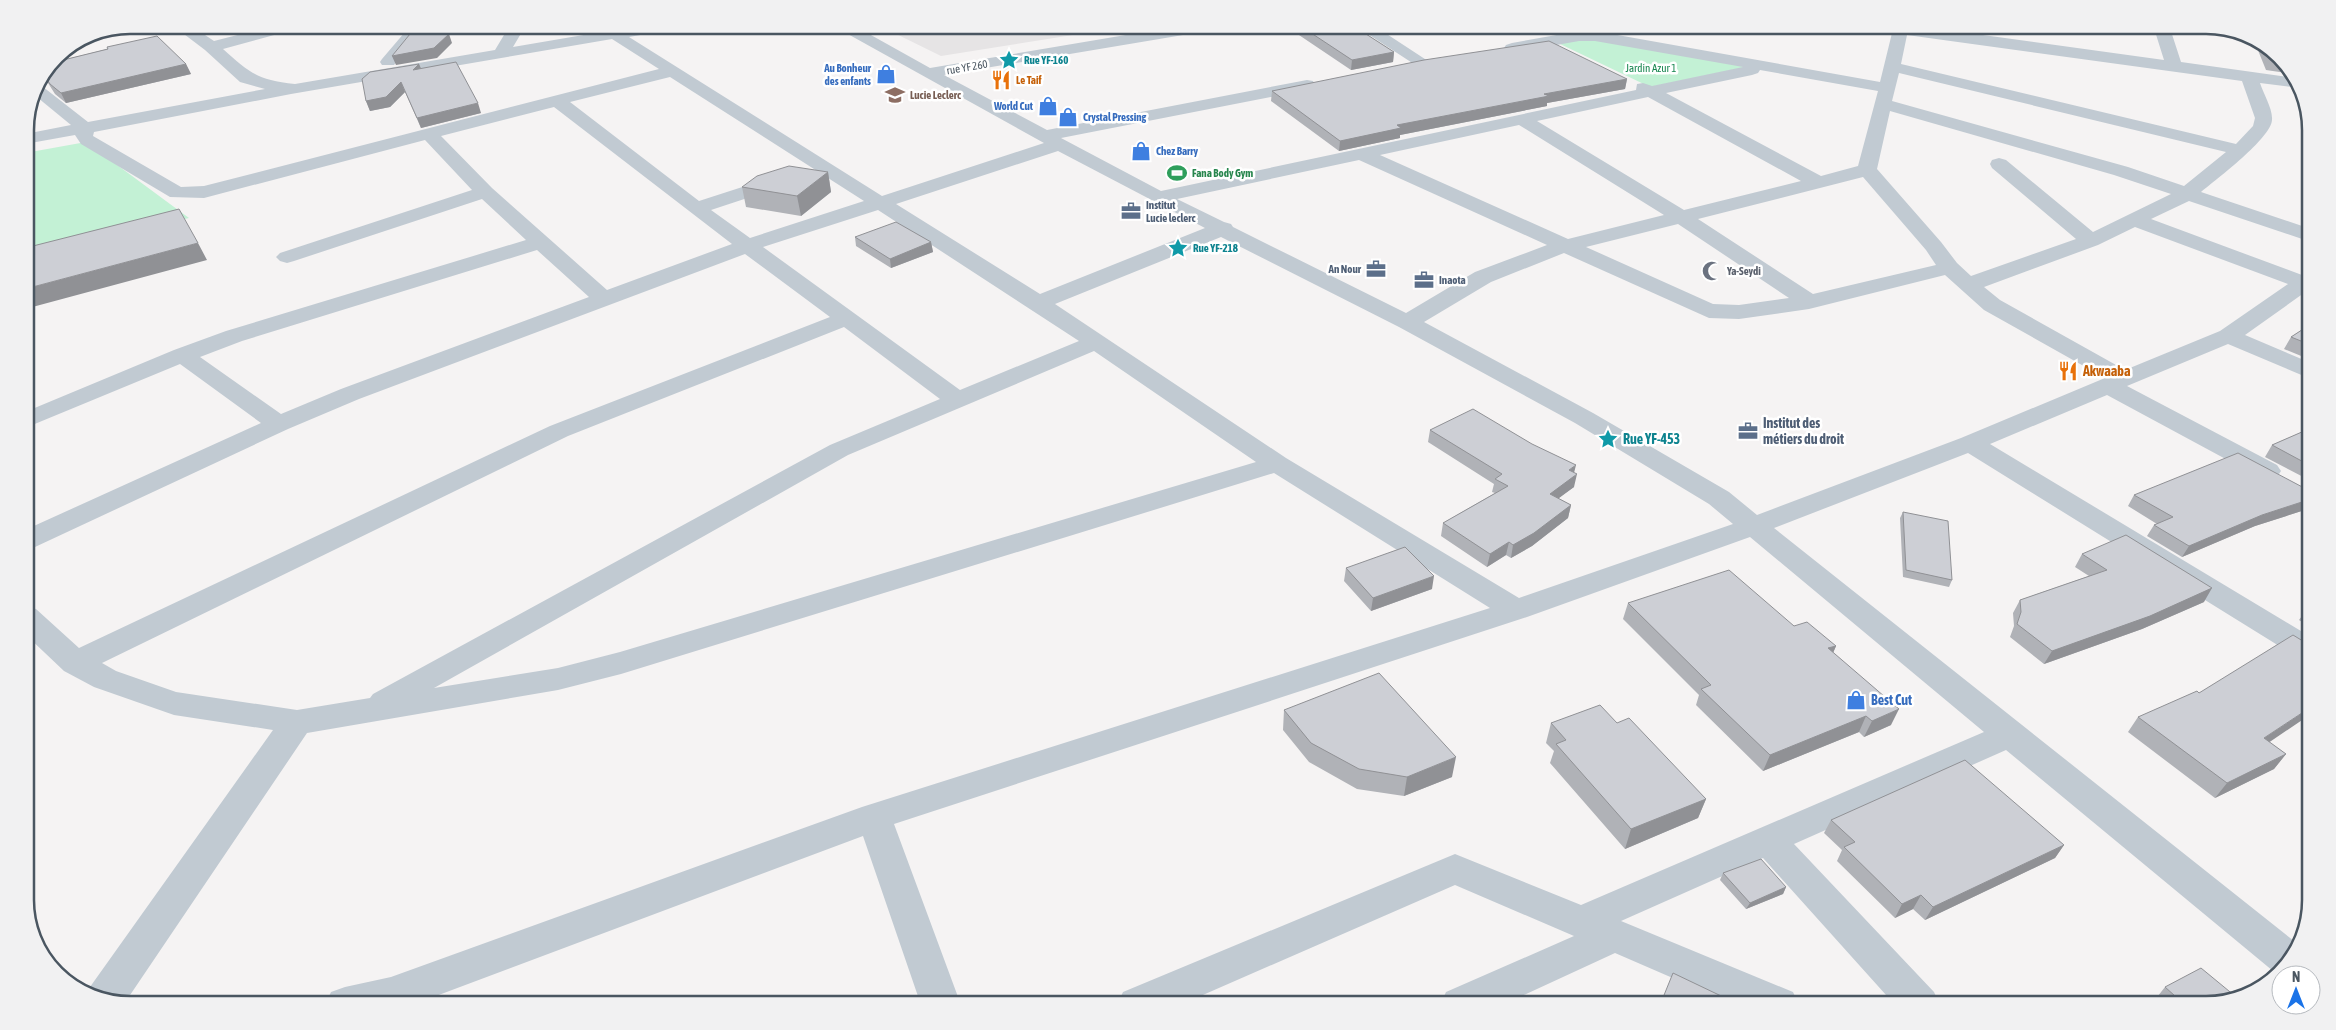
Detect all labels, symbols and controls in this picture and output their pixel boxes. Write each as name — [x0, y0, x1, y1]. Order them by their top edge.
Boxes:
place icon: Rue YF-160 — [998, 49, 1020, 71]
place label: Rue YF-160 — [1024, 54, 1068, 66]
street label: rue YF 260 — [946, 57, 988, 77]
place label: Au Bonheur des enfants — [823, 62, 872, 87]
park label: Jardin Azur 1 — [1625, 62, 1677, 74]
shop icon: Au Bonheur des enfants — [875, 63, 897, 85]
restaurant icon: Le Taif — [990, 69, 1012, 91]
place label: Le Taif — [1016, 74, 1042, 86]
school or university icon: Lucie Leclerc — [884, 84, 906, 106]
place label: Lucie Leclerc — [910, 89, 962, 101]
shop icon: World Cut — [1037, 95, 1059, 117]
place label: World Cut — [993, 100, 1034, 112]
shop icon: Crystal Pressing — [1057, 106, 1079, 128]
place label: Crystal Pressing — [1083, 111, 1147, 123]
shop icon: Chez Barry — [1130, 140, 1152, 162]
place label: Chez Barry — [1156, 145, 1199, 157]
sports icon: Fana Body Gym — [1166, 162, 1188, 184]
place label: Fana Body Gym — [1192, 167, 1253, 179]
place label: Institut Lucie leclerc — [1146, 199, 1197, 224]
office icon: Institut Lucie leclerc — [1120, 200, 1142, 222]
place icon: Rue YF-218 — [1167, 237, 1189, 259]
place label: Rue YF-218 — [1193, 242, 1238, 254]
office icon: An Nour — [1365, 258, 1387, 280]
mosque icon: Ya-Seydi — [1701, 260, 1723, 282]
place label: An Nour — [1328, 263, 1362, 275]
place label: Ya-Seydi — [1726, 265, 1761, 277]
office icon: Inaota — [1413, 269, 1435, 291]
place label: Inaota — [1439, 274, 1466, 286]
restaurant icon: Akwaaba — [2057, 360, 2079, 382]
place label: Akwaaba — [2082, 363, 2131, 379]
place label: Institut des métiers du droit — [1763, 415, 1844, 447]
office icon: Institut des métiers du droit — [1737, 420, 1759, 442]
place icon: Rue YF-453 — [1597, 428, 1619, 450]
place label: Rue YF-453 — [1623, 431, 1680, 447]
shop icon: Best Cut — [1845, 689, 1867, 711]
place label: Best Cut — [1871, 692, 1912, 708]
north arrow — [2271, 965, 2321, 1015]
text: N — [2292, 969, 2300, 985]

